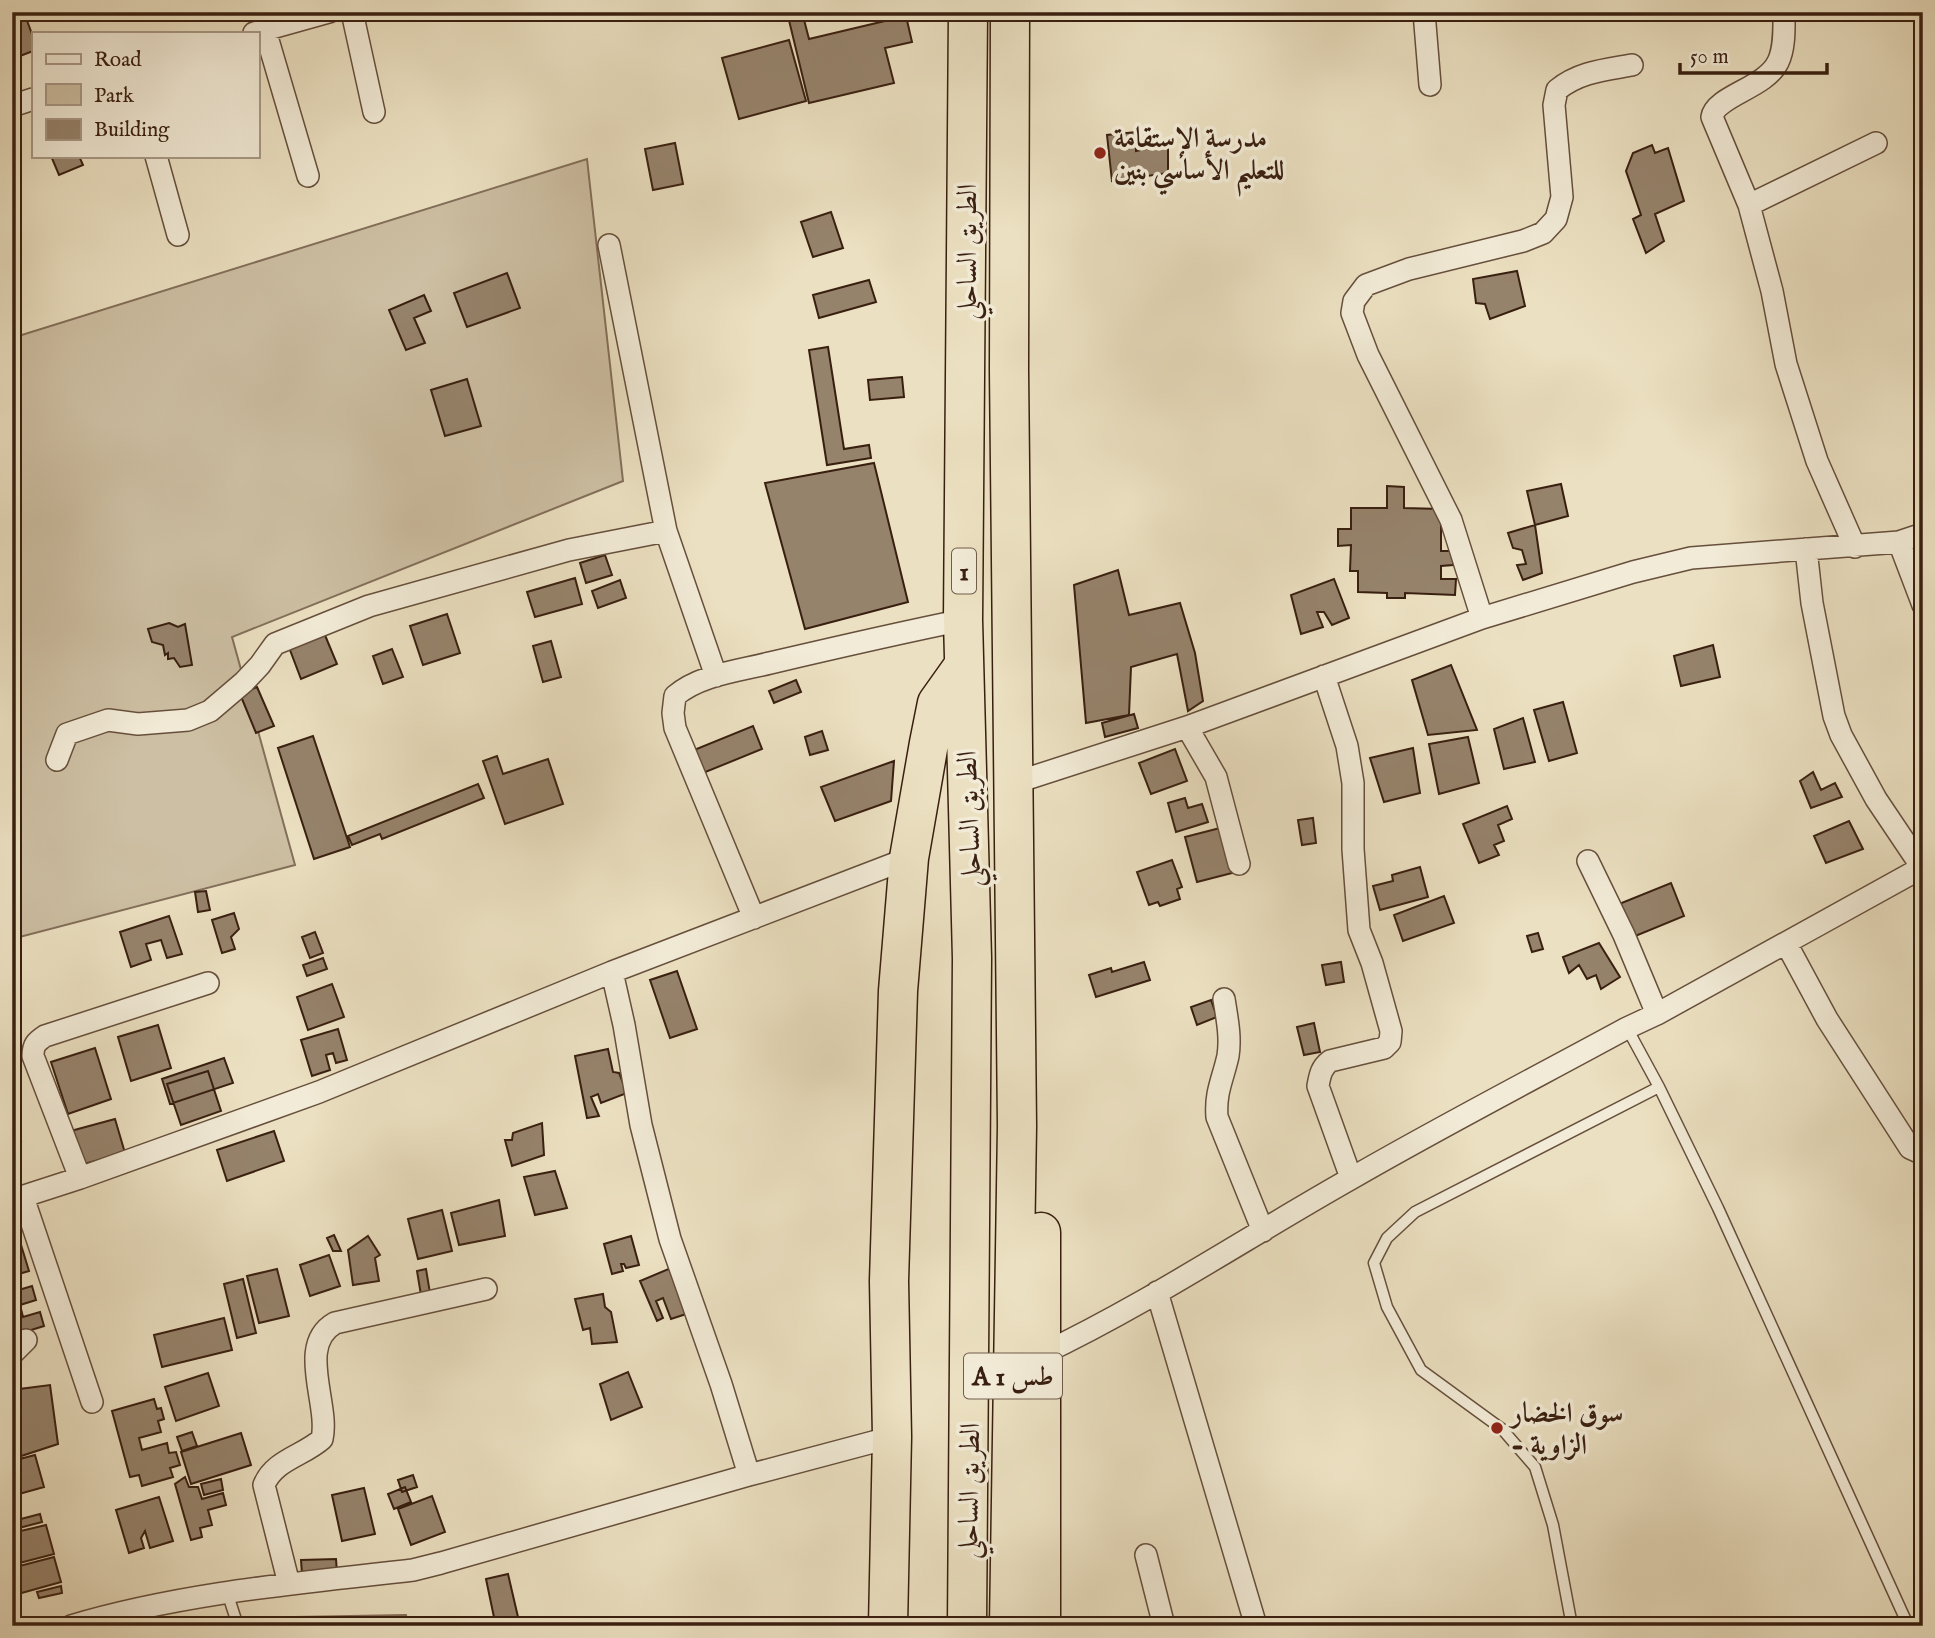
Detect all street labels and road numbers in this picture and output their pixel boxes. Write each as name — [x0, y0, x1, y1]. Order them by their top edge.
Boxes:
street label: الطريق الساحلي — [951, 184, 993, 320]
road number: 1 — [952, 548, 976, 594]
street label: الطريق الساحلي — [951, 750, 997, 888]
road number: A 1 طس — [964, 1354, 1062, 1399]
street label: الطريق الساحلي — [952, 1422, 996, 1560]

